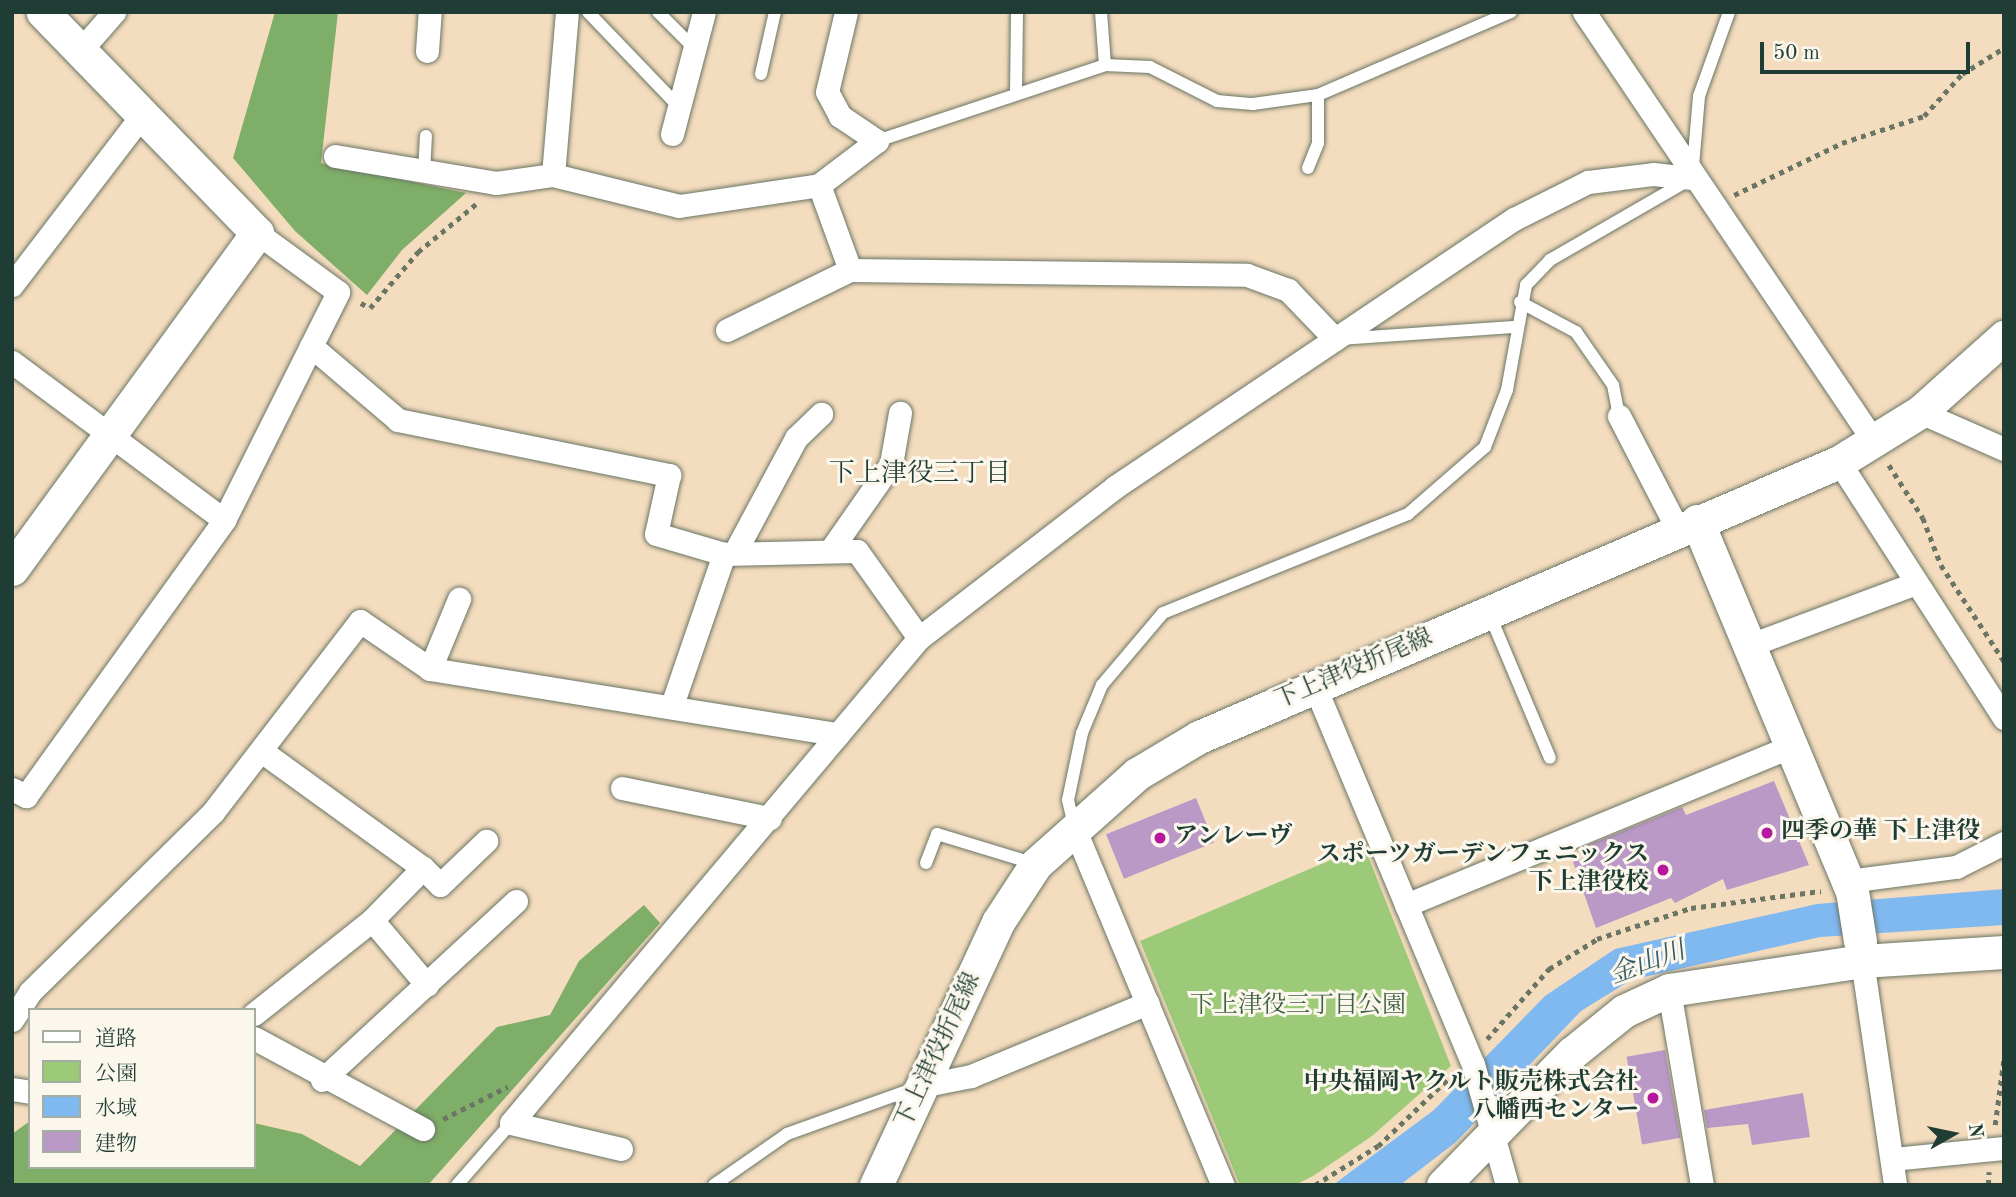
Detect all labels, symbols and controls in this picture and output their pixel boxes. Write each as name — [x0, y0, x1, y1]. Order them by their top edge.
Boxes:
scale bar — [1764, 28, 1974, 72]
text: 50 m — [1773, 43, 1820, 64]
district label: 下上津役三丁目 — [829, 459, 1011, 491]
street label: 下上津役折尾線 — [1271, 624, 1437, 716]
place label: 四季の華 下上津役 — [1781, 819, 1980, 847]
place label: アンレーヴ — [1174, 824, 1294, 852]
marker: 四季の華 下上津役 — [1759, 825, 1775, 841]
marker: アンレーヴ — [1152, 830, 1168, 846]
place label: スポーツガーデンフェニックス 下上津役校 — [1313, 842, 1649, 898]
marker: スポーツガーデンフェニックス 下上津役校 — [1655, 862, 1671, 878]
water label: 金山川 — [1606, 936, 1690, 992]
street label: 下上津役折尾線 — [890, 969, 988, 1133]
park label: 下上津役三丁目公園 — [1190, 993, 1406, 1021]
legend — [28, 1008, 256, 1169]
text: 道路 — [95, 1029, 137, 1050]
text: 公園 — [95, 1064, 137, 1085]
place label: 中央福岡ヤクルト販売株式会社 八幡西センター — [1303, 1070, 1639, 1126]
marker: 中央福岡ヤクルト販売株式会社 八幡西センター — [1645, 1090, 1661, 1106]
text: 水域 — [95, 1099, 137, 1120]
north arrow — [1918, 1099, 1988, 1169]
text: N — [1964, 1122, 1985, 1139]
text: 建物 — [95, 1134, 137, 1155]

